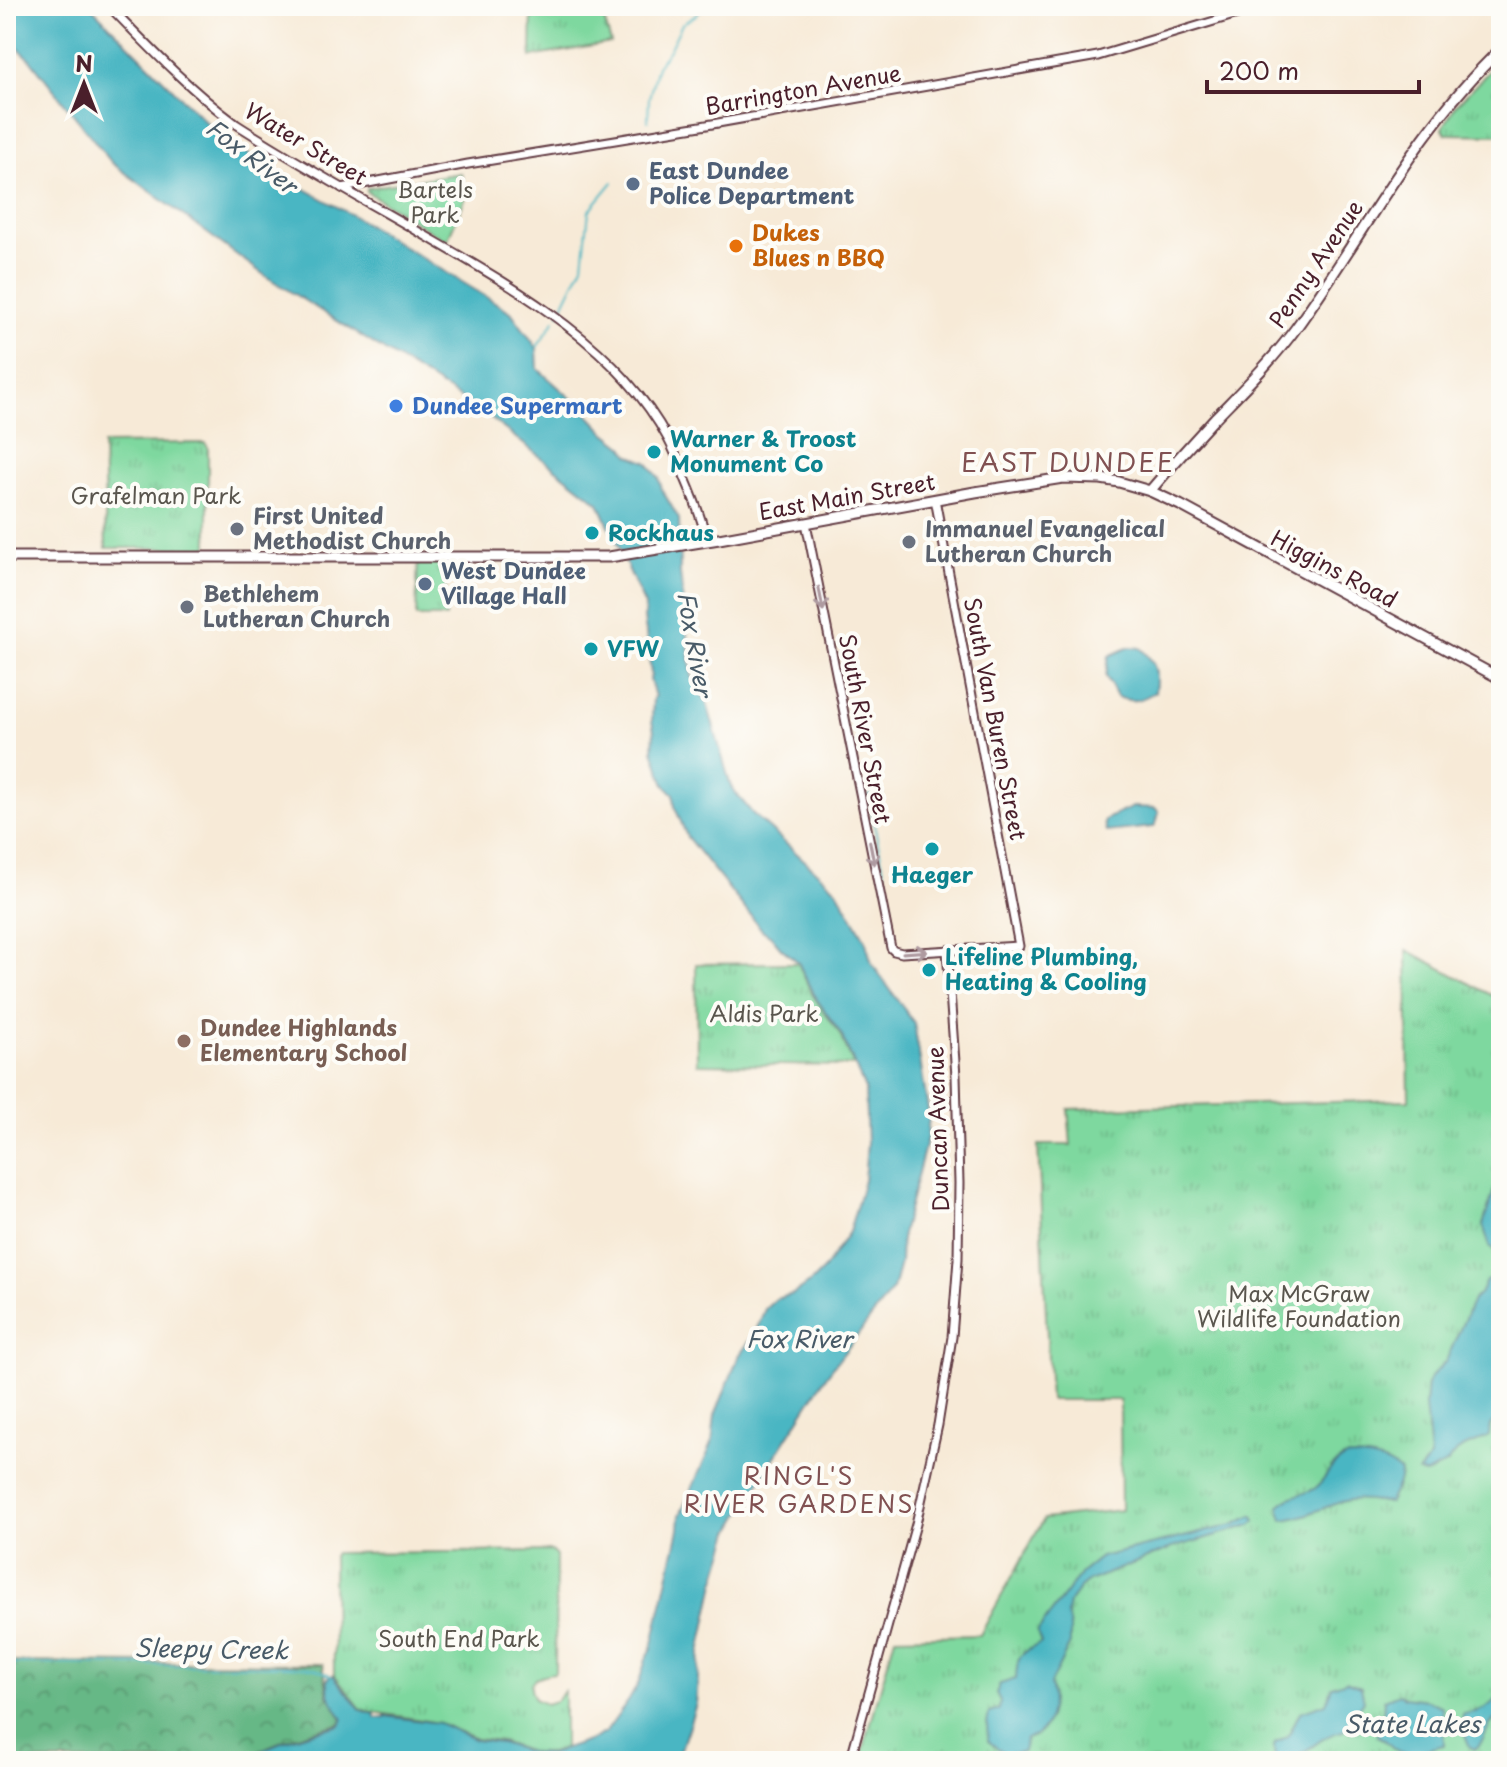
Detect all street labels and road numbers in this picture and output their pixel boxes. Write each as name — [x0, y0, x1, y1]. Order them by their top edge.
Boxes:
street label: Barrington Avenue — [702, 55, 903, 122]
street label: Water Street — [239, 93, 374, 192]
street label: Penny Avenue — [1260, 193, 1370, 334]
street label: East Main Street — [756, 464, 937, 527]
street label: Higgins Road — [1266, 521, 1404, 615]
street label: South Van Buren Street — [957, 595, 1036, 843]
street label: South River Street — [832, 631, 901, 826]
street label: Duncan Avenue — [917, 1046, 956, 1212]

